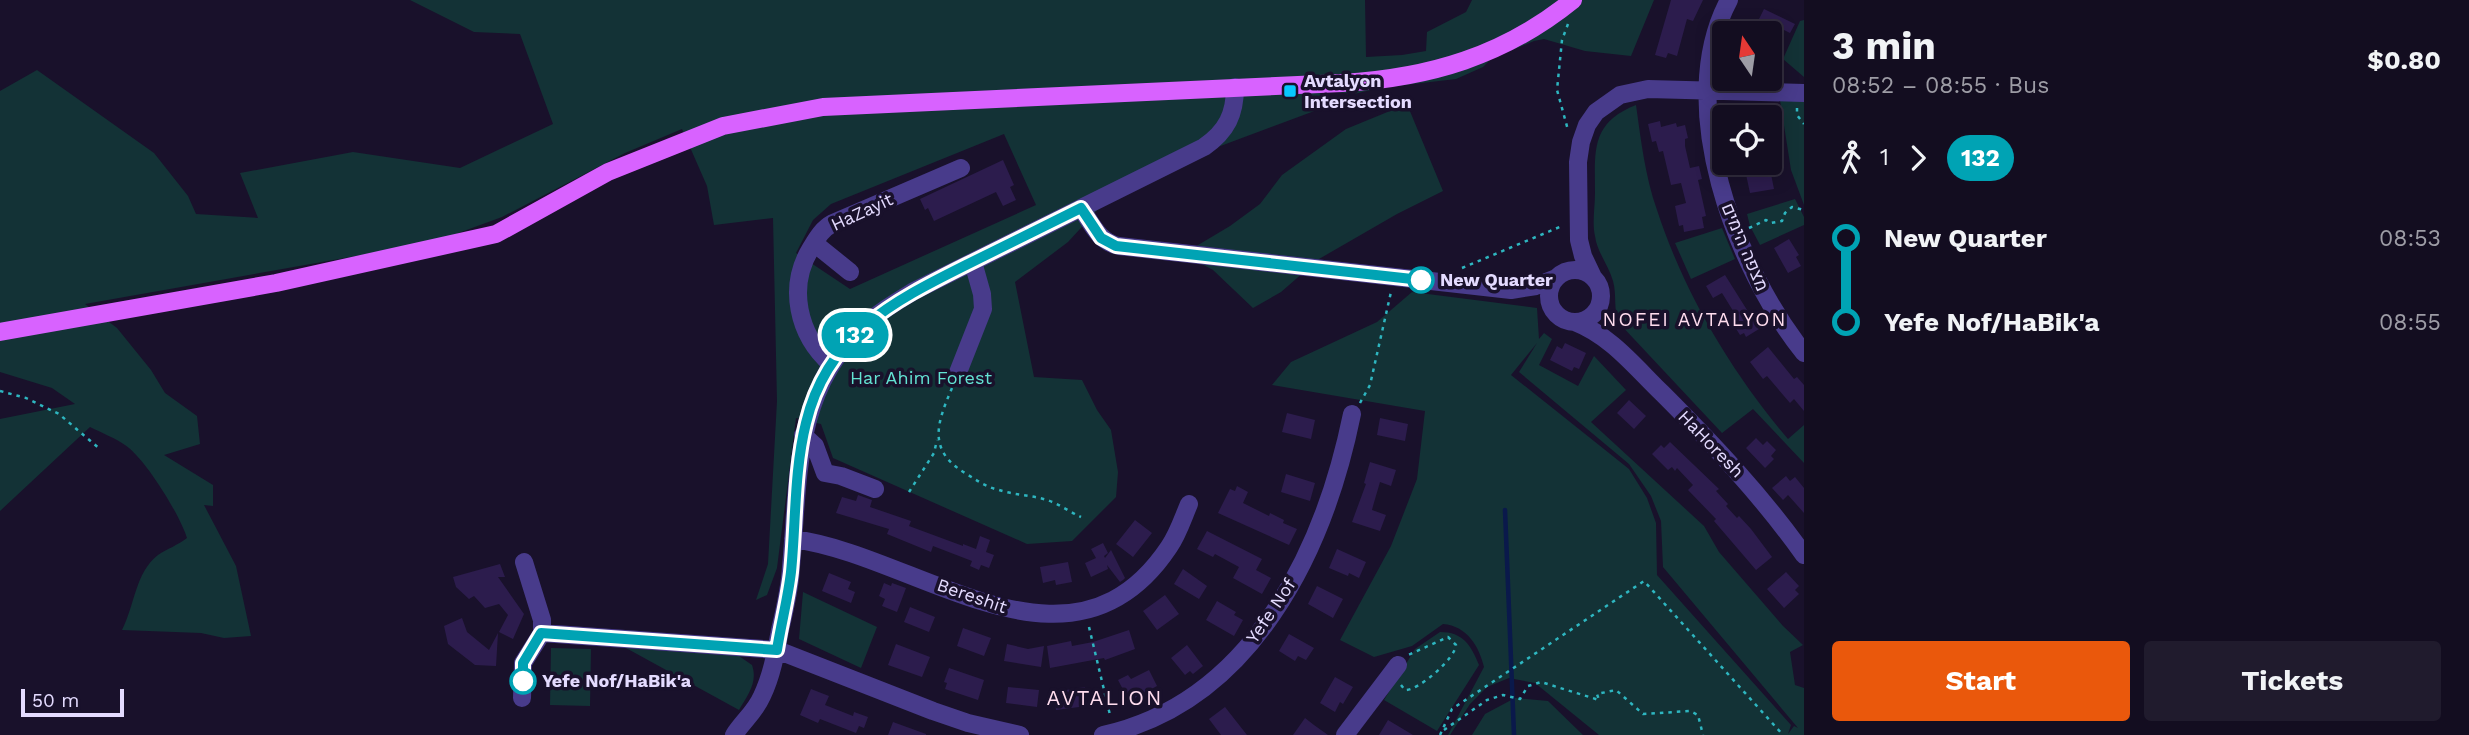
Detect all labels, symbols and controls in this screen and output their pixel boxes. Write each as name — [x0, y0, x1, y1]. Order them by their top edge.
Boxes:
north arrow — [1712, 21, 1782, 91]
map controls — [1712, 21, 1782, 175]
text: 3 min — [1832, 24, 1936, 68]
text: $0.80 — [2367, 45, 2441, 75]
place label: Avtalyon Intersection — [1304, 70, 1412, 112]
text: 08:52 – 08:55 · Bus — [1832, 72, 2049, 99]
marker: Avtalyon Intersection — [1282, 83, 1298, 99]
button: locate — [1712, 105, 1782, 175]
icon: walk — [1832, 139, 1870, 177]
icon: forward — [1899, 139, 1937, 177]
text: 1 — [1880, 144, 1889, 171]
text: 132 — [1961, 144, 2000, 172]
street label: HaZayit — [827, 188, 897, 235]
street label: מצפה הימים — [1718, 200, 1773, 294]
text: New Quarter — [1884, 223, 2047, 253]
text: 08:53 — [2379, 225, 2441, 252]
marker: New Quarter — [1408, 267, 1434, 293]
place label: New Quarter — [1440, 269, 1553, 290]
text: Yefe Nof/HaBik'a — [1884, 307, 2100, 337]
district label: NOFEI AVTALYON — [1602, 308, 1788, 331]
text: 08:55 — [2379, 309, 2441, 336]
line badge: 132 — [815, 312, 895, 358]
text: 132 — [836, 321, 874, 349]
park label: Har Ahim Forest — [850, 367, 992, 388]
street label: HaHoresh — [1674, 406, 1749, 482]
street label: Bereshit — [934, 574, 1010, 617]
street label: Yefe Nof — [1241, 574, 1300, 647]
button: Start — [1832, 641, 2130, 721]
button: Tickets — [2144, 641, 2441, 721]
marker: Yefe Nof/HaBik'a — [510, 668, 536, 694]
place label: Yefe Nof/HaBik'a — [542, 670, 692, 691]
district label: AVTALION — [1047, 685, 1163, 710]
scale bar — [21, 686, 124, 718]
text: 50 m — [32, 689, 79, 712]

